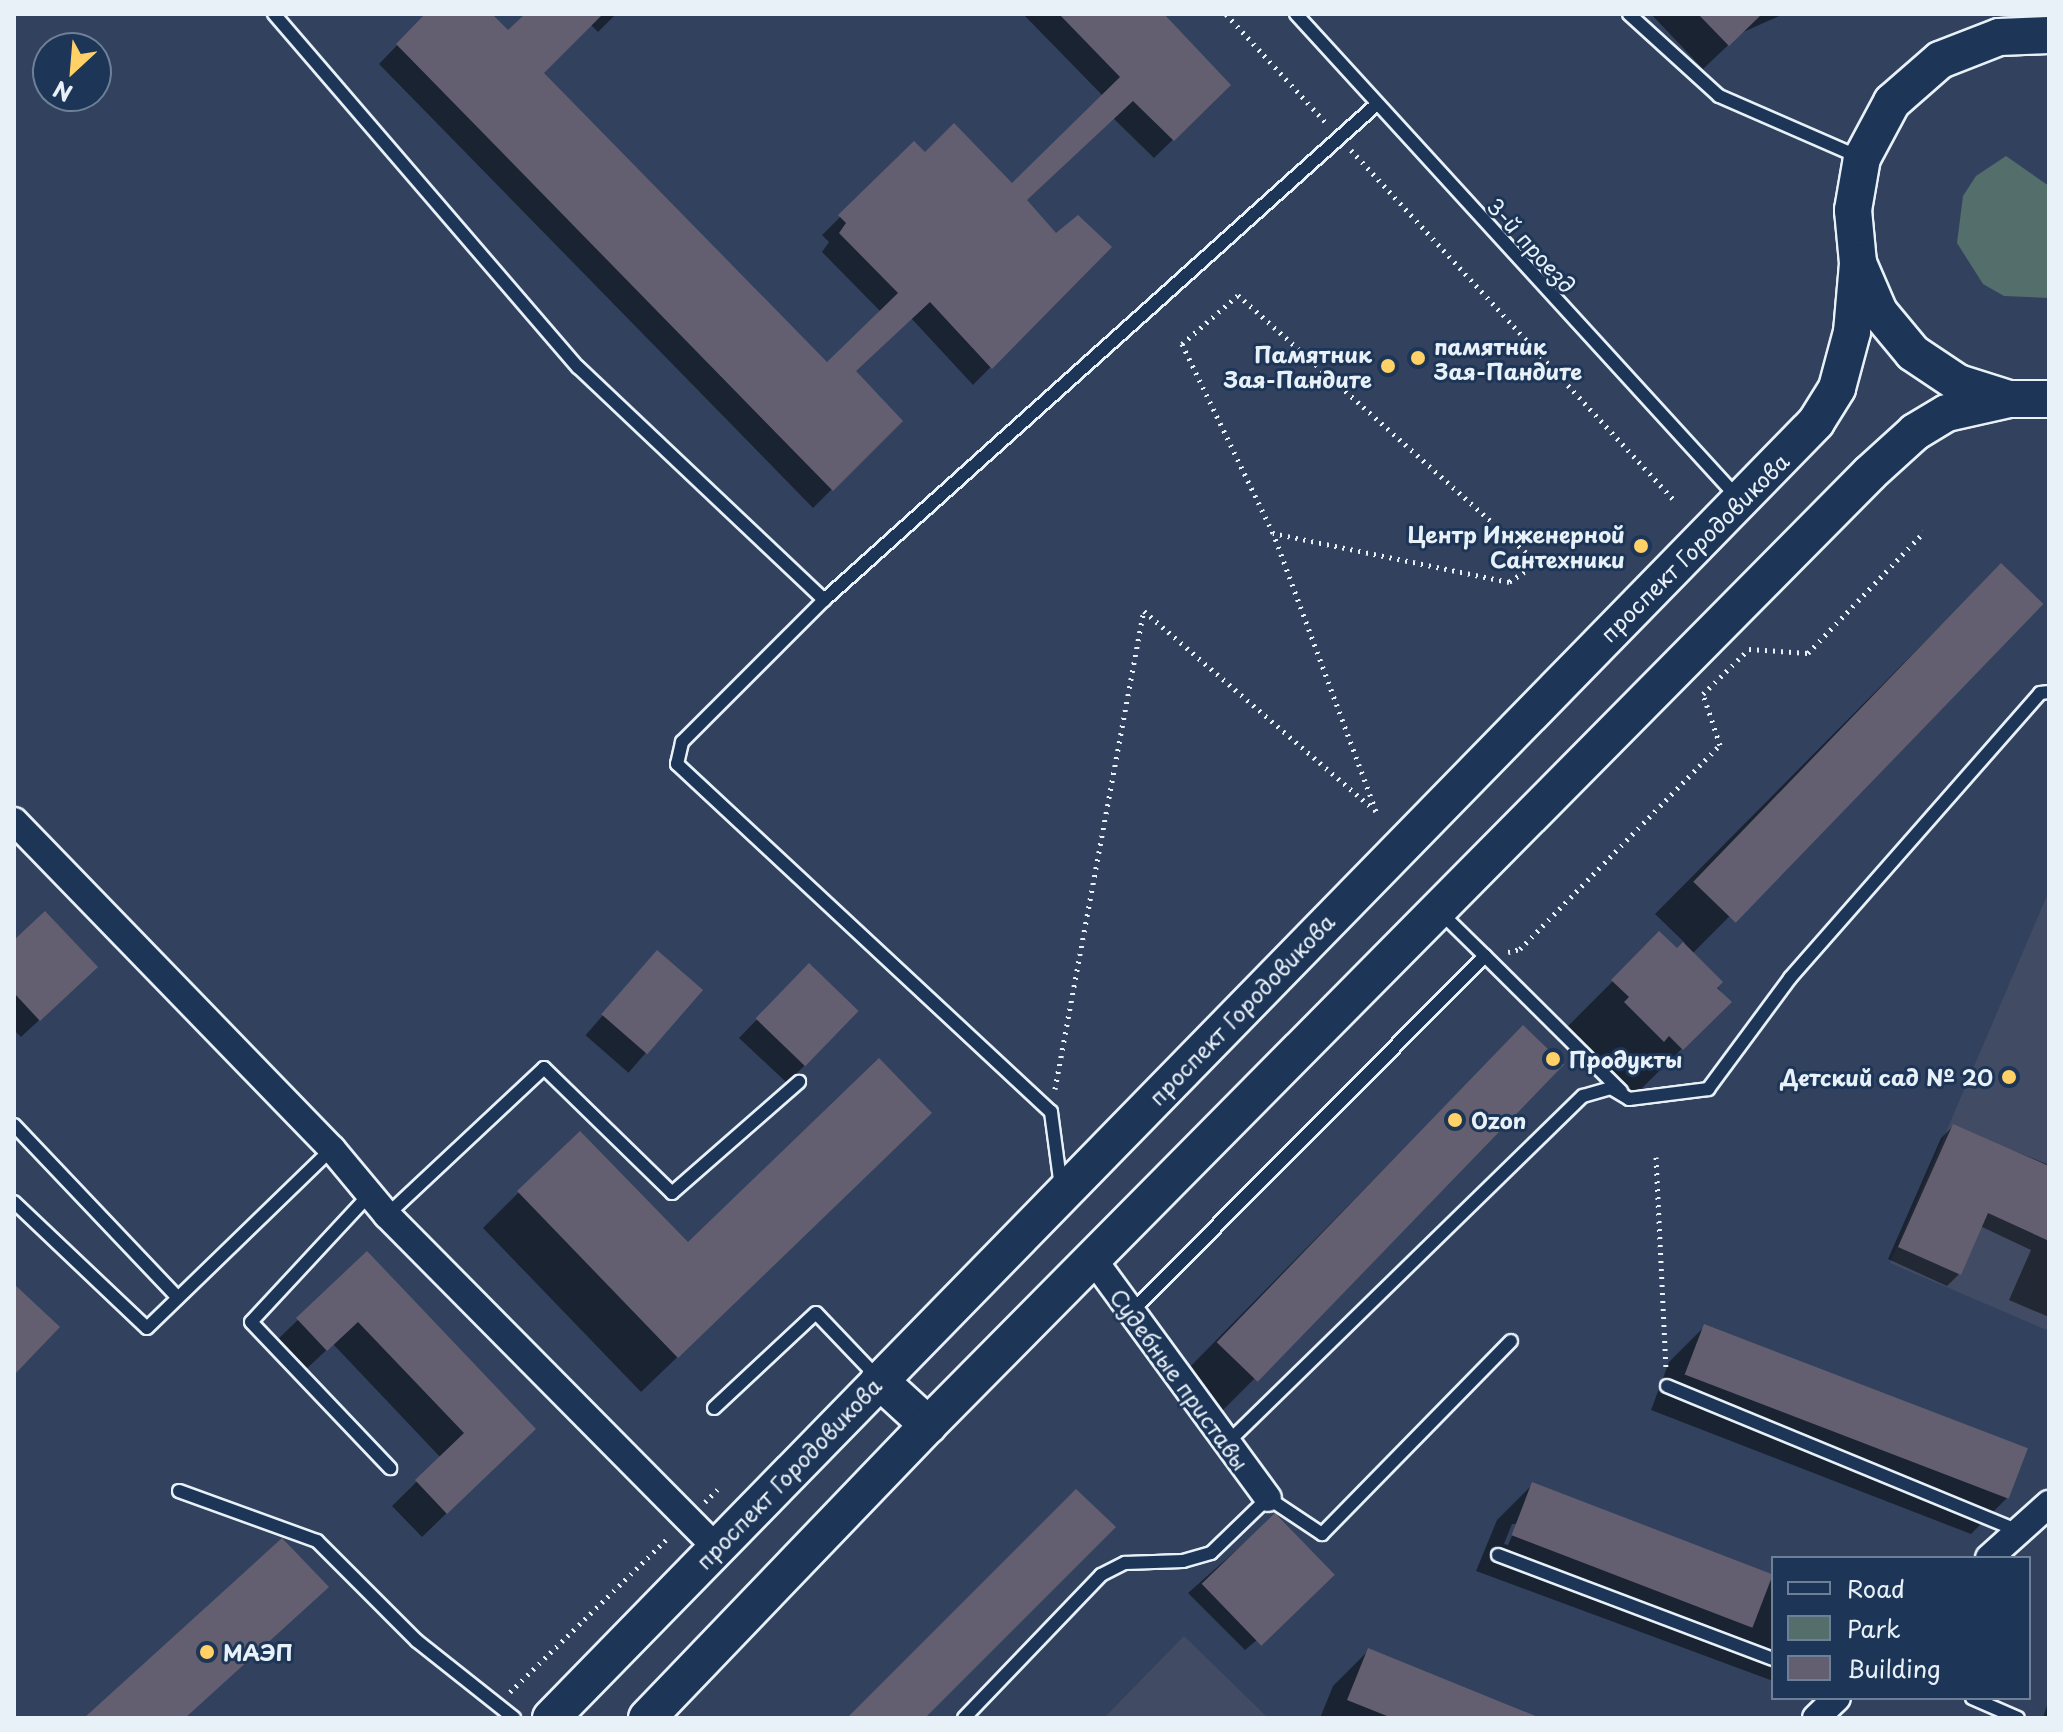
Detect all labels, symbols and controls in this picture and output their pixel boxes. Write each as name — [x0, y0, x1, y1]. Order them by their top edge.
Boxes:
north arrow — [32, 32, 112, 112]
text: N — [47, 74, 77, 111]
street label: 3-й проезд — [1482, 192, 1582, 298]
place label: памятник Зая-Пандите — [1434, 332, 1582, 384]
place label: Памятник Зая-Пандите — [1224, 340, 1372, 392]
marker: памятник Зая-Пандите — [1409, 349, 1427, 367]
marker: Памятник Зая-Пандите — [1379, 357, 1397, 375]
street label: проспект Городовикова — [1594, 447, 1794, 647]
place label: Центр Инженерной Сантехники — [1406, 520, 1625, 572]
marker: Центр Инженерной Сантехники — [1632, 537, 1650, 555]
street label: проспект Городовикова — [1143, 908, 1339, 1110]
place label: Продукты — [1569, 1046, 1682, 1072]
marker: Продукты — [1544, 1050, 1562, 1068]
place label: Детский сад № 20 — [1779, 1064, 1993, 1090]
marker: Детский сад № 20 — [2000, 1068, 2018, 1086]
place label: Ozon — [1471, 1107, 1526, 1133]
marker: Ozon — [1446, 1111, 1464, 1129]
street label: Судебные приставы — [1105, 1283, 1255, 1475]
street label: проспект Городовикова — [690, 1372, 886, 1574]
legend — [1771, 1556, 2031, 1700]
text: Road — [1847, 1570, 1905, 1606]
text: Park — [1847, 1610, 1901, 1646]
place label: МАЭП — [223, 1639, 293, 1665]
marker: МАЭП — [198, 1643, 216, 1661]
text: Building — [1847, 1650, 1941, 1686]

